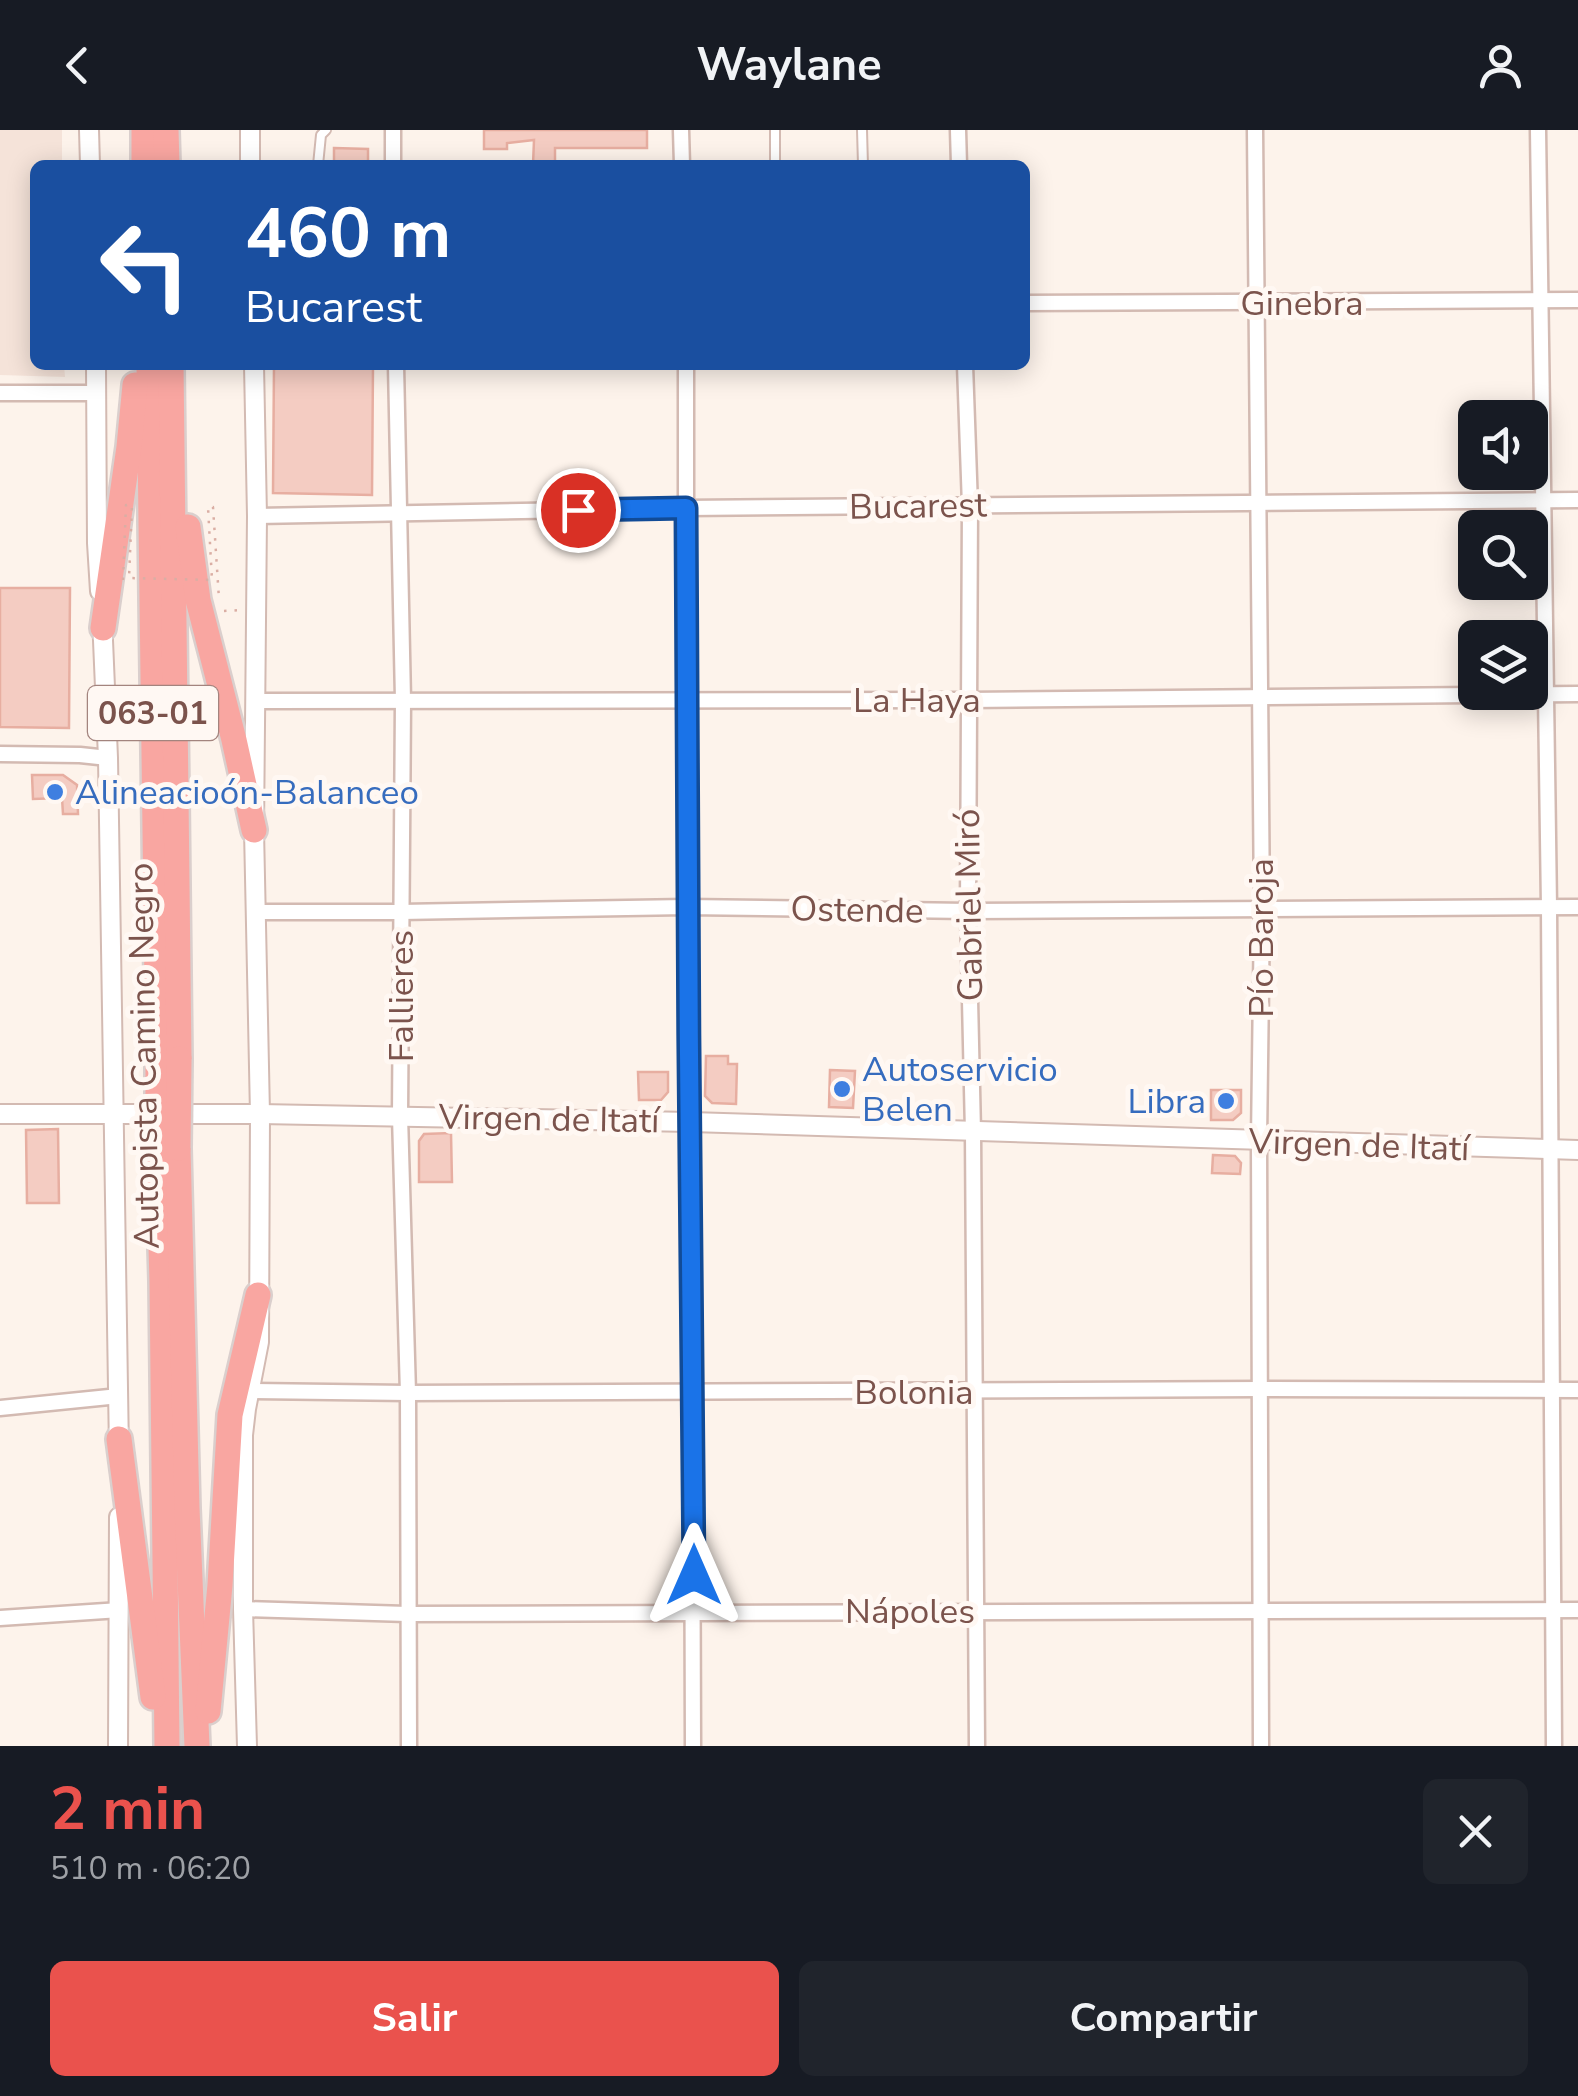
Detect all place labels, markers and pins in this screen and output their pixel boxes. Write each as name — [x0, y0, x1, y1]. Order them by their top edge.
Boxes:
pin — [536, 468, 621, 553]
place label: Alineacioón-Balanceo — [75, 769, 419, 816]
marker: Alineacioón-Balanceo — [44, 781, 66, 803]
place label: Autoservicio Belen — [862, 1046, 1058, 1133]
marker: Autoservicio Belen — [831, 1078, 853, 1100]
place label: Libra — [1128, 1078, 1206, 1125]
marker: Libra — [1215, 1090, 1237, 1112]

